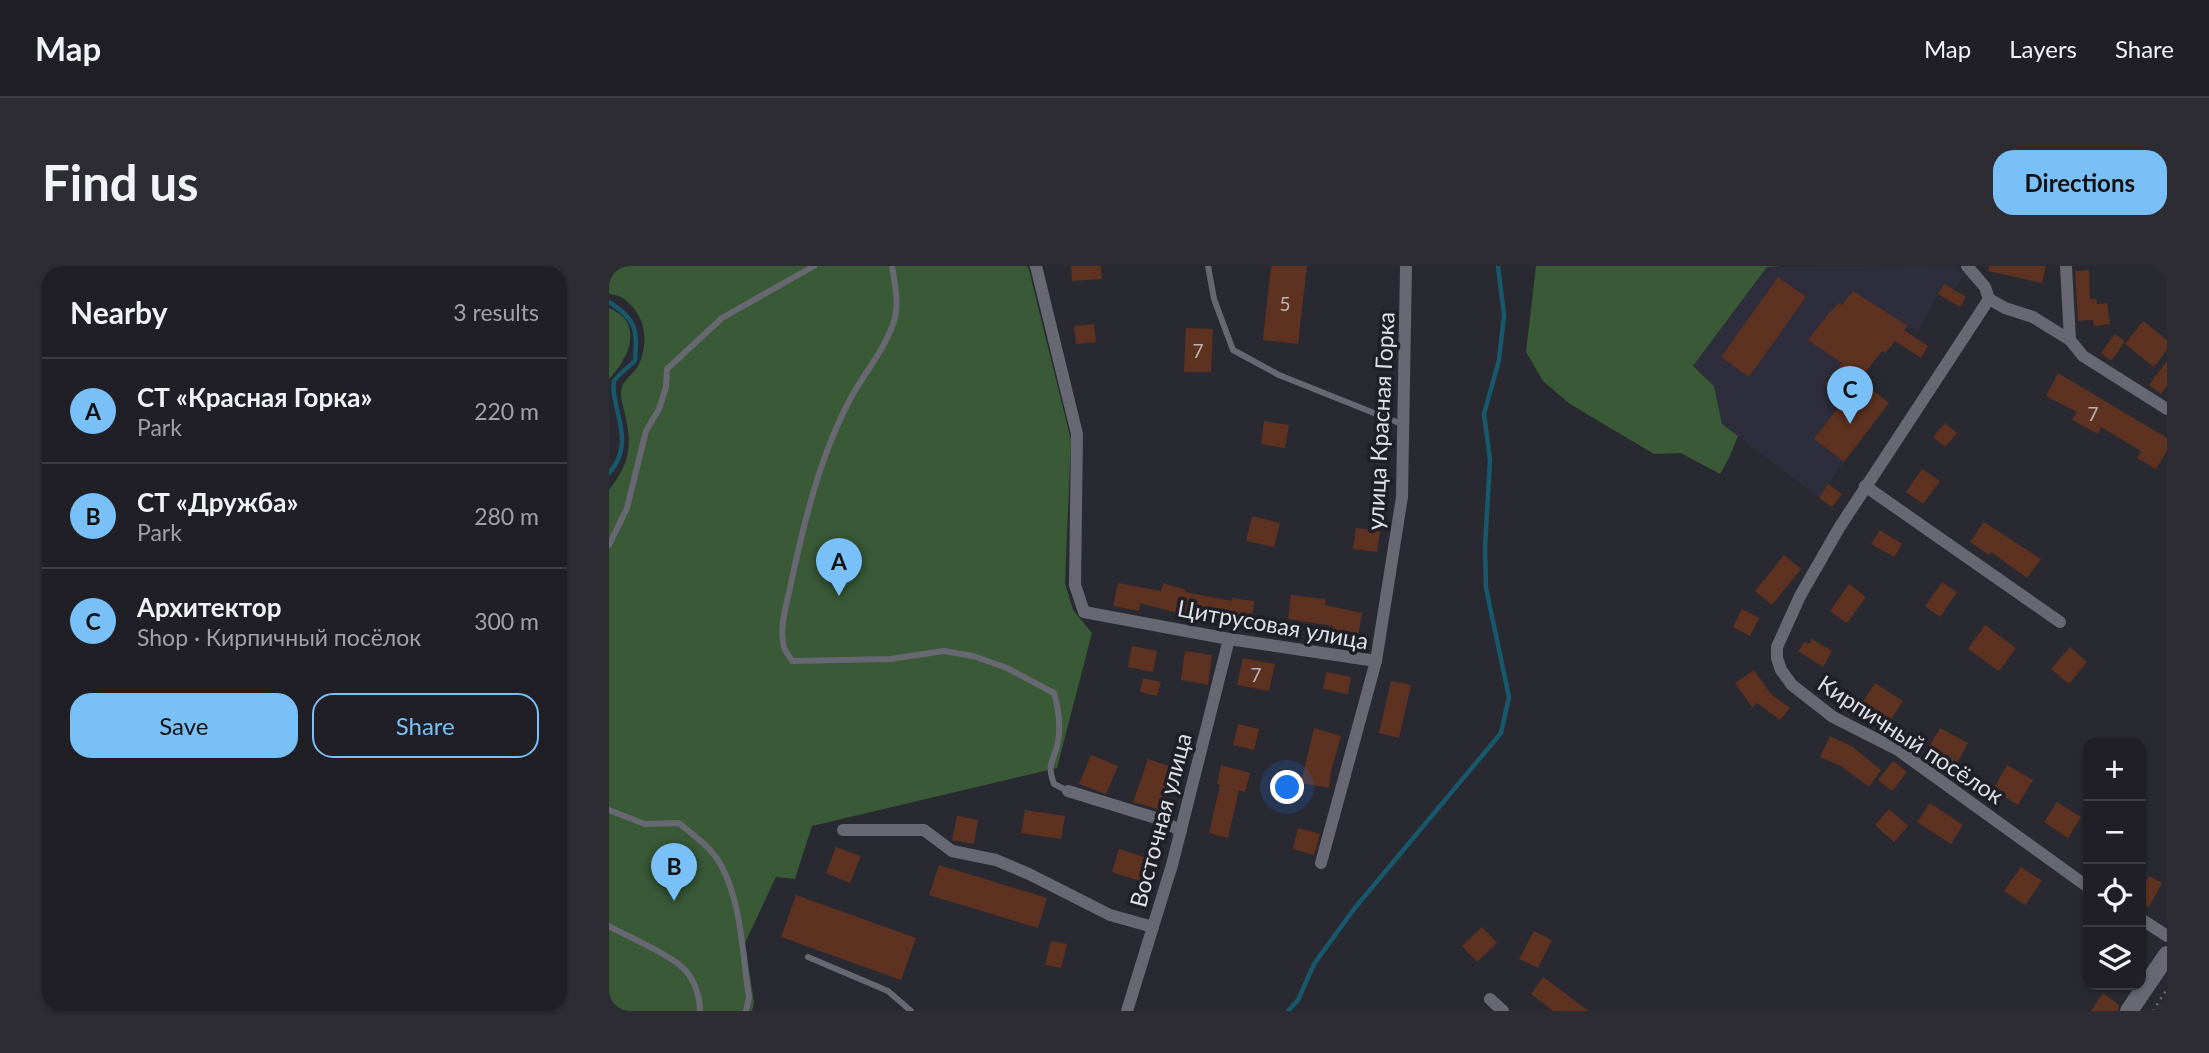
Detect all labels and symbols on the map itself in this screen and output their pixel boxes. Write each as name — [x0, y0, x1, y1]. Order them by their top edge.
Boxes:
house number: 5 — [1279, 292, 1291, 315]
street label: улица Красная Горка — [1360, 311, 1400, 531]
house number: 7 — [1192, 339, 1204, 362]
pin: C — [1827, 366, 1873, 424]
house number: 7 — [2087, 402, 2099, 425]
pin: A — [816, 538, 862, 596]
street label: Цитрусовая улица — [1175, 593, 1371, 655]
house number: 7 — [1250, 663, 1262, 686]
street label: Кирпичный посёлок — [1813, 669, 2009, 809]
street label: Восточная улица — [1123, 730, 1197, 910]
your location — [1270, 770, 1304, 804]
pin: B — [651, 843, 697, 901]

